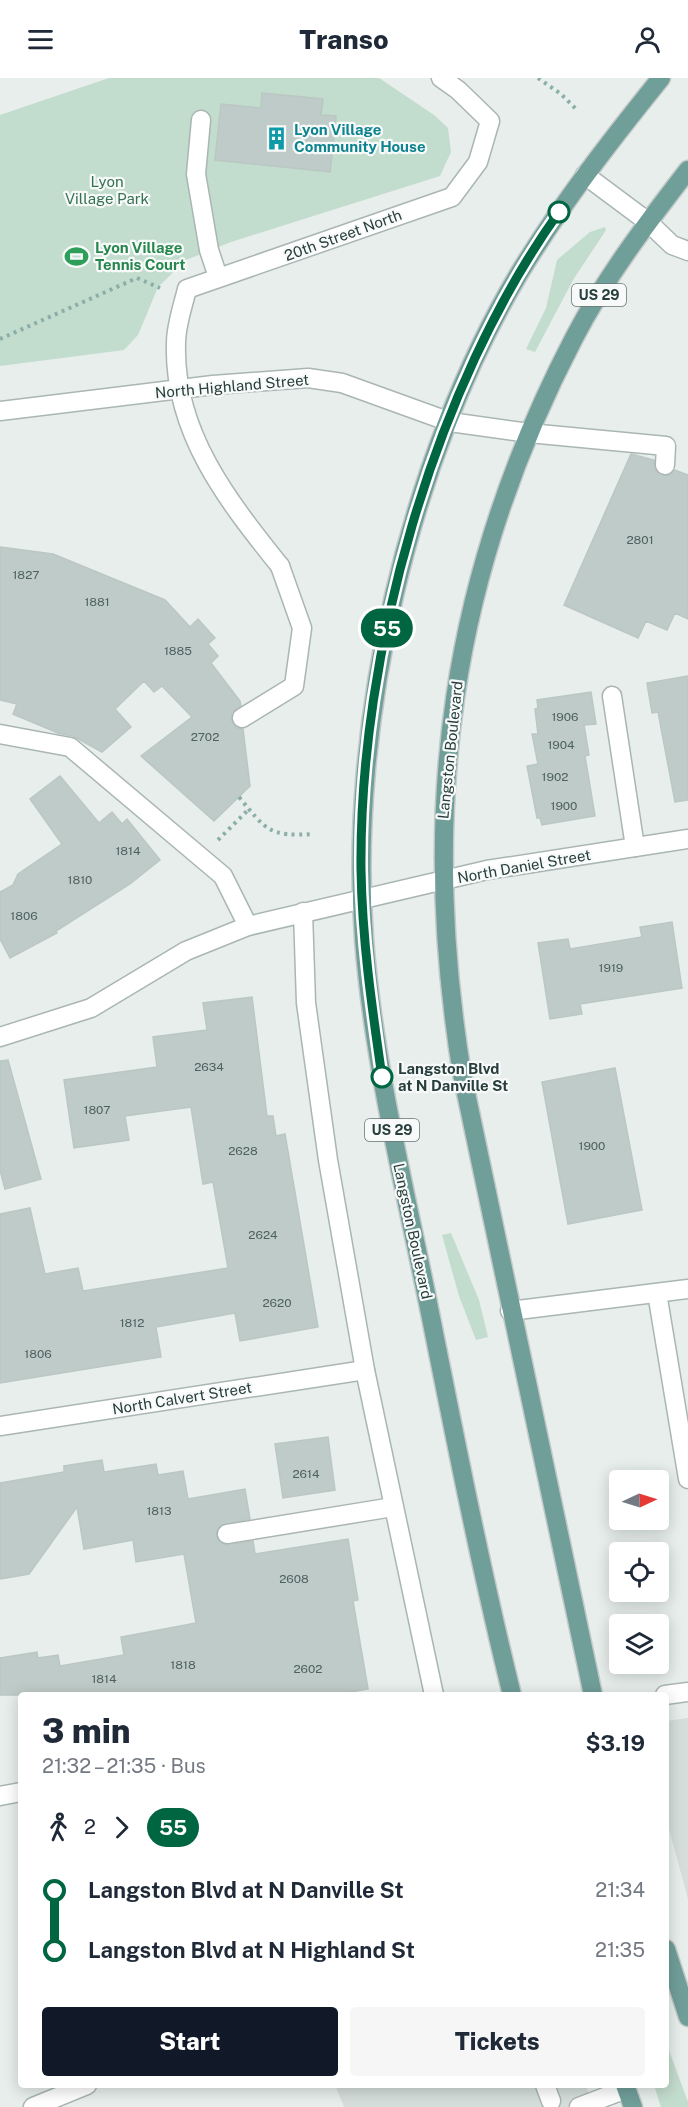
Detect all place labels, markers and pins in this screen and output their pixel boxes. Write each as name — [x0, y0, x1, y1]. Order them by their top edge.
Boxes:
place label: Lyon Village Community House — [294, 121, 426, 155]
building icon: Lyon Village Community House — [263, 125, 289, 151]
unlabelled marker — [548, 201, 570, 223]
place label: Lyon Village Tennis Court — [95, 239, 185, 273]
sports icon: Lyon Village Tennis Court — [64, 243, 90, 269]
place label: Langston Blvd at N Danville St — [398, 1060, 508, 1094]
marker: Langston Blvd at N Danville St — [371, 1066, 393, 1088]

